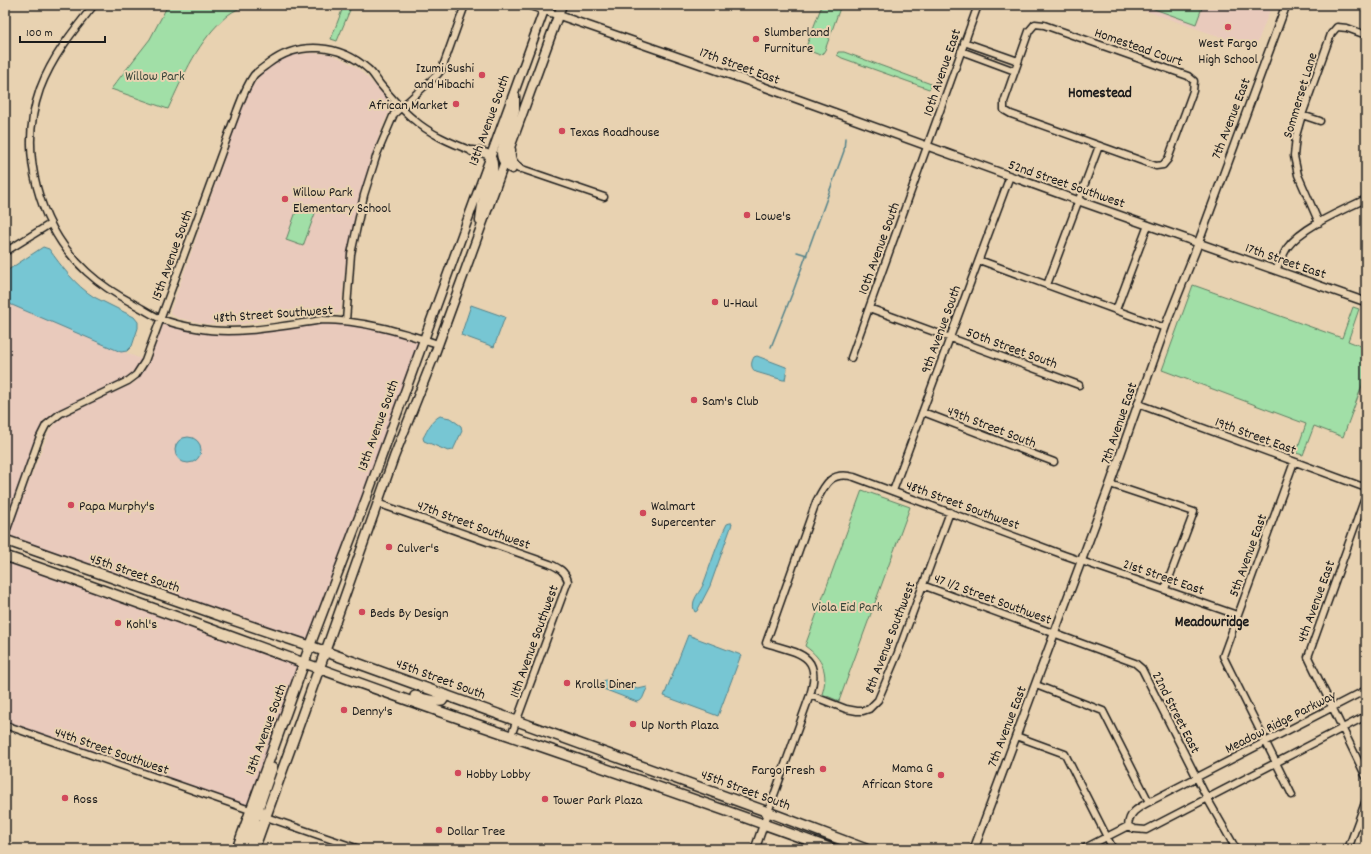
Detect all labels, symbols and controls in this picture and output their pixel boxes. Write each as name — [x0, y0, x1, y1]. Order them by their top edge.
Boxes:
scale bar — [20, 18, 105, 44]
marker: West Fargo High School — [1223, 22, 1233, 32]
place label: Slumberland Furniture — [764, 23, 830, 59]
street label: Homestead Court — [1091, 23, 1185, 72]
text: 100 m — [26, 25, 53, 42]
street label: 10th Avenue East — [919, 26, 967, 119]
marker: Slumberland Furniture — [751, 34, 761, 44]
place label: West Fargo High School — [1198, 34, 1258, 70]
street label: 17th Street East — [696, 43, 782, 91]
street label: Sommerset Lane — [1278, 50, 1323, 141]
place label: Izumi Sushi and Hibachi — [414, 59, 474, 95]
park label: Willow Park — [125, 67, 185, 87]
marker: Izumi Sushi and Hibachi — [477, 70, 487, 80]
street label: 13th Avenue South — [464, 72, 516, 169]
street label: 7th Avenue East — [1207, 75, 1257, 162]
district label: Homestead — [1068, 83, 1132, 105]
place label: African Market — [369, 96, 448, 116]
marker: African Market — [451, 99, 461, 109]
place label: Texas Roadhouse — [570, 123, 660, 143]
marker: Texas Roadhouse — [557, 126, 567, 136]
street label: 52nd Street Southwest — [1005, 156, 1127, 214]
place label: Willow Park Elementary School — [293, 183, 392, 219]
marker: Willow Park Elementary School — [280, 194, 290, 204]
street label: 10th Avenue South — [854, 200, 906, 298]
street label: 15th Avenue South — [147, 207, 199, 304]
place label: Lowe's — [755, 207, 791, 227]
marker: Lowe's — [742, 210, 752, 220]
street label: 17th Street East — [1242, 239, 1329, 285]
street label: 9th Avenue South — [917, 283, 967, 377]
place label: U-Haul — [723, 294, 758, 314]
marker: U-Haul — [710, 297, 720, 307]
street label: 48th Street Southwest — [213, 301, 334, 329]
street label: 50th Street South — [963, 323, 1060, 375]
street label: 13th Avenue South — [353, 377, 405, 474]
street label: 7th Avenue East — [1096, 380, 1143, 467]
place label: Sam's Club — [702, 392, 759, 412]
marker: Sam's Club — [689, 395, 699, 405]
street label: 49th Street South — [944, 402, 1039, 454]
street label: 19th Street East — [1212, 413, 1299, 461]
street label: 48th Street Southwest — [903, 476, 1022, 536]
street label: 47th Street Southwest — [414, 496, 533, 556]
place label: Papa Murphy's — [79, 497, 155, 517]
place label: Walmart Supercenter — [651, 497, 717, 533]
marker: Papa Murphy's — [66, 500, 76, 510]
marker: Walmart Supercenter — [638, 508, 648, 518]
street label: 5th Avenue East — [1225, 511, 1273, 600]
place label: Culver's — [397, 539, 439, 559]
marker: Culver's — [384, 542, 394, 552]
street label: 45th Street South — [86, 549, 182, 599]
street label: 21st Street East — [1120, 555, 1207, 601]
street label: 4th Avenue East — [1293, 558, 1341, 646]
street label: 47 1/2 Street Southwest — [931, 569, 1054, 631]
street label: 8th Avenue Southwest — [860, 579, 921, 696]
street label: 11th Avenue Southwest — [505, 582, 565, 701]
park label: Viola Eid Park — [811, 598, 883, 618]
place label: Beds By Design — [370, 604, 448, 624]
marker: Beds By Design — [357, 607, 367, 617]
district label: Meadowridge — [1175, 612, 1250, 634]
place label: Kohl's — [126, 615, 157, 635]
marker: Kohl's — [113, 618, 123, 628]
street label: 45th Street South — [393, 654, 488, 705]
street label: 22nd Street East — [1146, 668, 1204, 757]
place label: Krolls Diner — [575, 675, 637, 695]
marker: Krolls Diner — [562, 678, 572, 688]
street label: 13th Avenue South — [241, 681, 293, 778]
street label: 7th Avenue East — [983, 683, 1033, 770]
street label: Meadow Ridge Parkway — [1222, 686, 1340, 759]
place label: Denny's — [352, 702, 393, 722]
marker: Denny's — [339, 705, 349, 715]
place label: Up North Plaza — [641, 716, 719, 736]
marker: Up North Plaza — [628, 719, 638, 729]
street label: 44th Street Southwest — [51, 723, 171, 781]
place label: Mama G African Store — [862, 759, 933, 795]
place label: Fargo Fresh — [752, 761, 815, 781]
marker: Fargo Fresh — [818, 764, 828, 774]
place label: Hobby Lobby — [466, 765, 530, 785]
street label: 45th Street South — [698, 765, 793, 816]
marker: Hobby Lobby — [453, 768, 463, 778]
marker: Mama G African Store — [936, 770, 946, 780]
place label: Ross — [73, 790, 98, 810]
place label: Tower Park Plaza — [553, 791, 643, 811]
marker: Ross — [60, 793, 70, 803]
marker: Tower Park Plaza — [540, 794, 550, 804]
place label: Dollar Tree — [447, 822, 505, 842]
marker: Dollar Tree — [434, 825, 444, 835]

